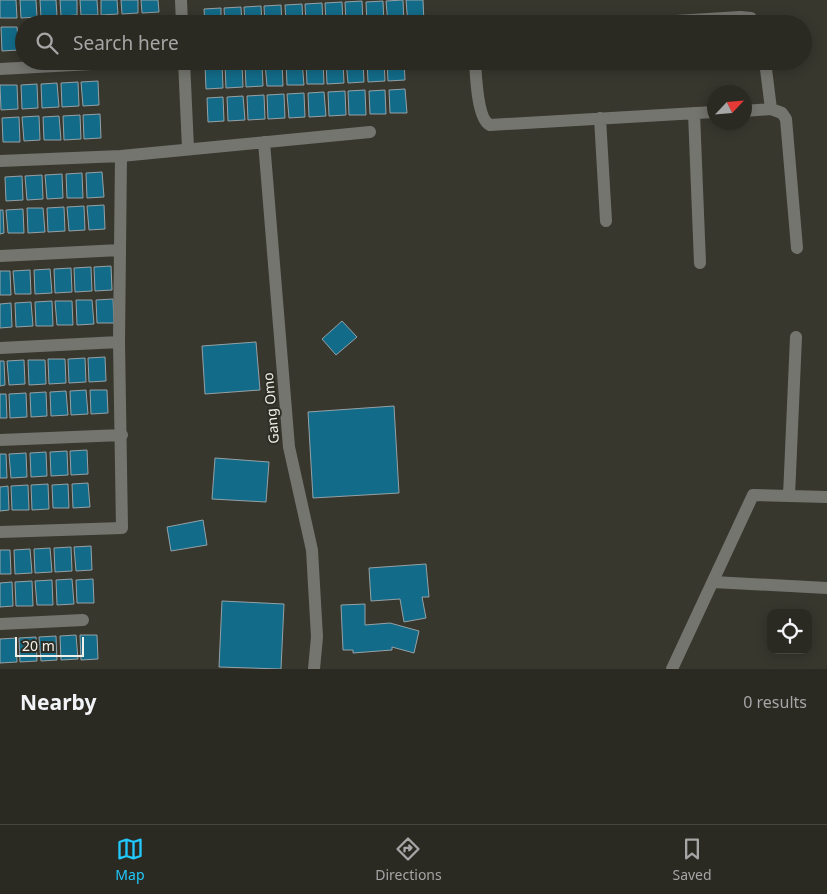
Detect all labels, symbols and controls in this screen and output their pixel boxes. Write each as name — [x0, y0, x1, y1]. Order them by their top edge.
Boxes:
search box — [15, 15, 812, 70]
icon: search — [33, 29, 61, 57]
text: Search here — [73, 30, 179, 56]
north arrow — [707, 85, 752, 130]
street label: Gang Omo — [258, 372, 283, 444]
map controls — [767, 609, 812, 654]
button: locate — [767, 609, 812, 654]
scale bar — [15, 634, 84, 657]
text: 20 m — [22, 636, 55, 655]
text: Nearby — [20, 688, 96, 716]
text: 0 results — [743, 691, 807, 713]
tab: Map — [115, 835, 145, 884]
tab: Directions — [375, 835, 442, 884]
tab: Saved — [672, 835, 712, 884]

